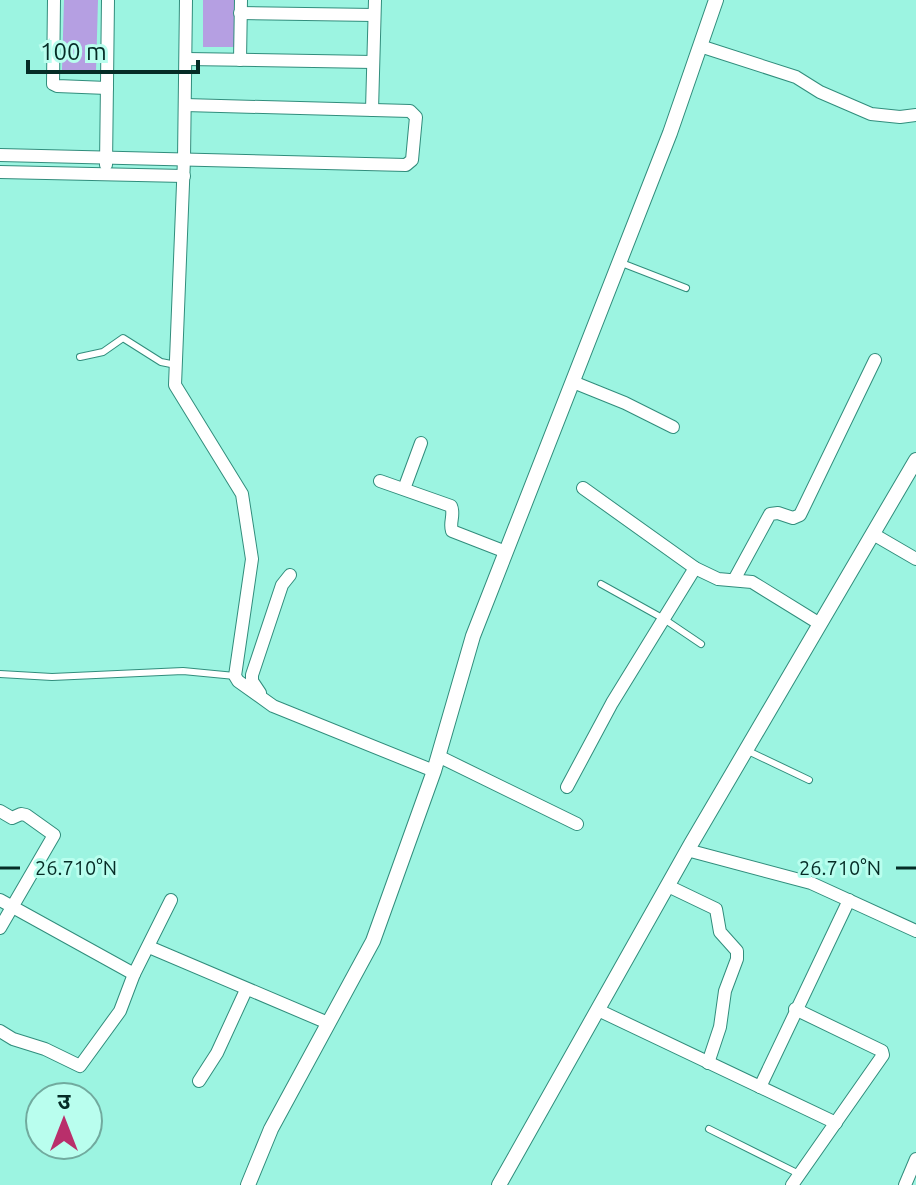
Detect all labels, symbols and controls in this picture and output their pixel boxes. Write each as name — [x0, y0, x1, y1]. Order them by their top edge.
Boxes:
scale bar — [28, 24, 198, 74]
text: 100 m — [40, 38, 107, 65]
text: 26.710°N — [35, 856, 117, 879]
text: 26.710°N — [799, 856, 881, 879]
north arrow — [24, 1081, 104, 1161]
text: उ — [58, 1088, 72, 1113]

